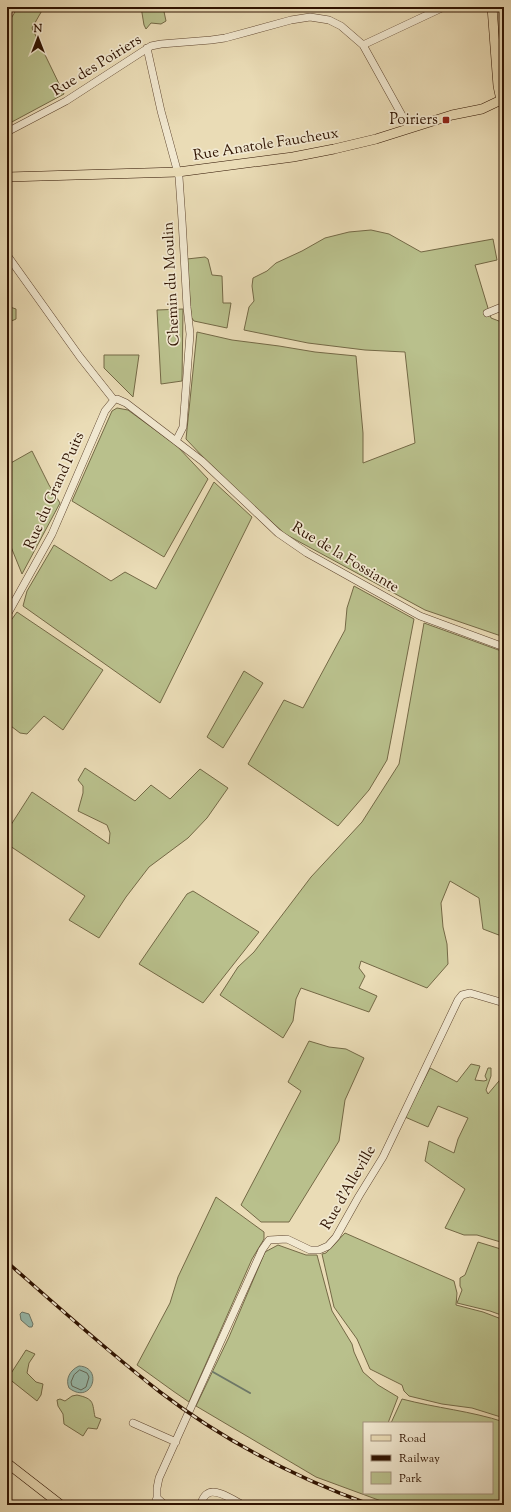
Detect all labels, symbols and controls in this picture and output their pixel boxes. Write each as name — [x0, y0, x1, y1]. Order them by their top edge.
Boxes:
north arrow — [18, 18, 58, 58]
text: N — [33, 21, 43, 37]
street label: Rue des Poiriers — [48, 30, 146, 102]
place label: Poiriers — [389, 110, 438, 131]
marker: Poiriers — [441, 115, 451, 125]
street label: Rue Anatole Faucheux — [192, 123, 340, 167]
street label: Chemin du Moulin — [158, 221, 186, 347]
street label: Rue du Grand Puits — [20, 429, 90, 553]
street label: Rue de la Fossiante — [287, 518, 403, 598]
street label: Rue d'Alleville — [316, 1142, 382, 1234]
legend — [363, 1422, 493, 1494]
text: Road — [399, 1430, 426, 1448]
text: Railway — [399, 1450, 440, 1468]
text: Park — [399, 1470, 422, 1488]

